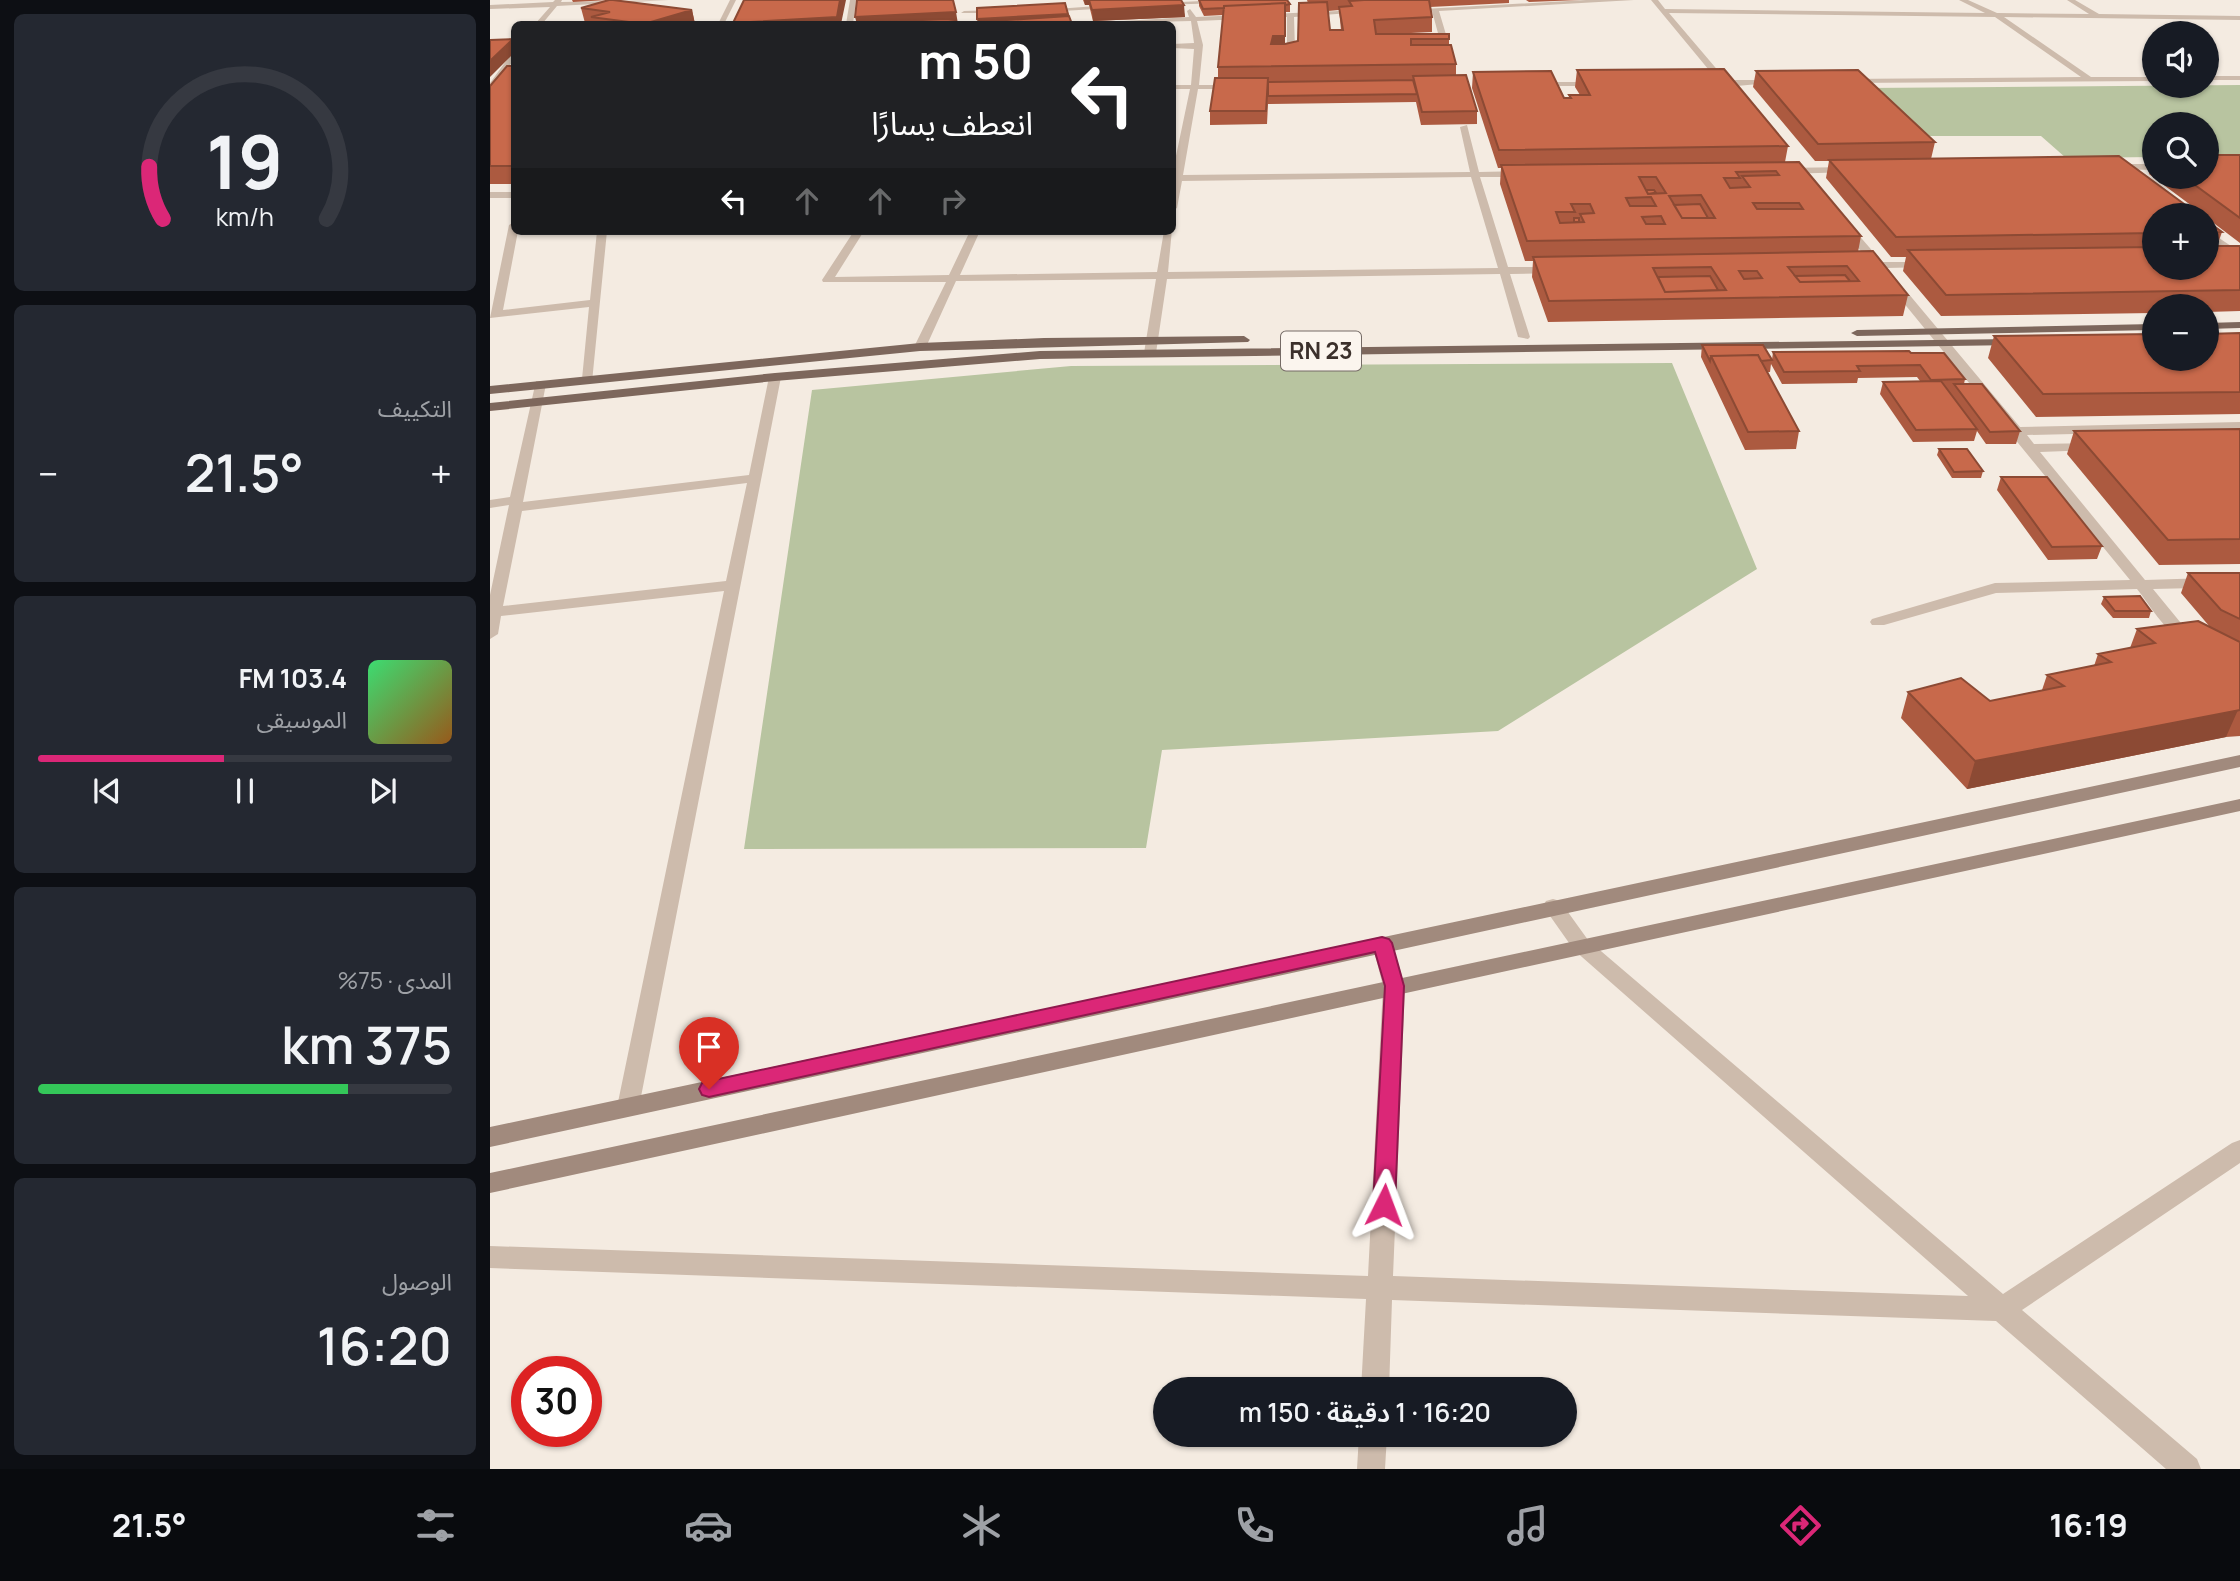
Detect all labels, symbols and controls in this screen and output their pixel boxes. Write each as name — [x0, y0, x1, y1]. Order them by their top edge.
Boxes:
map controls — [2142, 21, 2219, 371]
button: sound — [2142, 21, 2219, 98]
text: 50 m — [918, 27, 1033, 94]
icon: left — [1057, 49, 1148, 140]
text: انعطف يسارًا — [871, 101, 1033, 145]
text: 19 — [206, 111, 284, 211]
button: search — [2142, 112, 2219, 189]
icon: left — [715, 182, 753, 220]
icon: ahead — [788, 182, 826, 220]
icon: ahead — [861, 182, 899, 220]
icon: right — [934, 182, 972, 220]
text: km/h — [216, 198, 274, 233]
button: + — [2142, 203, 2219, 280]
button: − — [2142, 294, 2219, 371]
road number: RN 23 — [1281, 332, 1361, 370]
text: التكييف — [378, 392, 452, 424]
text: 21.5° — [185, 437, 304, 508]
text: − — [38, 447, 59, 499]
text: + — [430, 447, 452, 499]
text: 103.4 FM — [239, 660, 347, 696]
text: الموسيقى — [256, 703, 347, 735]
icon: previous — [88, 772, 126, 810]
icon: pause — [226, 772, 264, 810]
icon: next — [364, 772, 402, 810]
text: المدى · 75% — [338, 964, 452, 996]
text: 375 km — [281, 1009, 452, 1080]
pin — [679, 1017, 739, 1089]
icon: arrive — [690, 1028, 728, 1066]
position arrow — [1347, 1168, 1421, 1242]
text: الوصول — [382, 1265, 452, 1297]
text: 16:20 — [317, 1310, 452, 1381]
speed limit sign: 30 — [511, 1356, 602, 1447]
text: 16:20 · 1 دقيقة · 150 m — [1239, 1394, 1491, 1430]
icon: filters — [411, 1501, 460, 1550]
icon: car — [684, 1501, 733, 1550]
icon: climate — [957, 1501, 1006, 1550]
icon: phone — [1230, 1501, 1279, 1550]
icon: music — [1503, 1501, 1552, 1550]
icon: directions — [1776, 1501, 1825, 1550]
text: 21.5° — [112, 1503, 187, 1547]
text: 16:19 — [2049, 1503, 2128, 1547]

